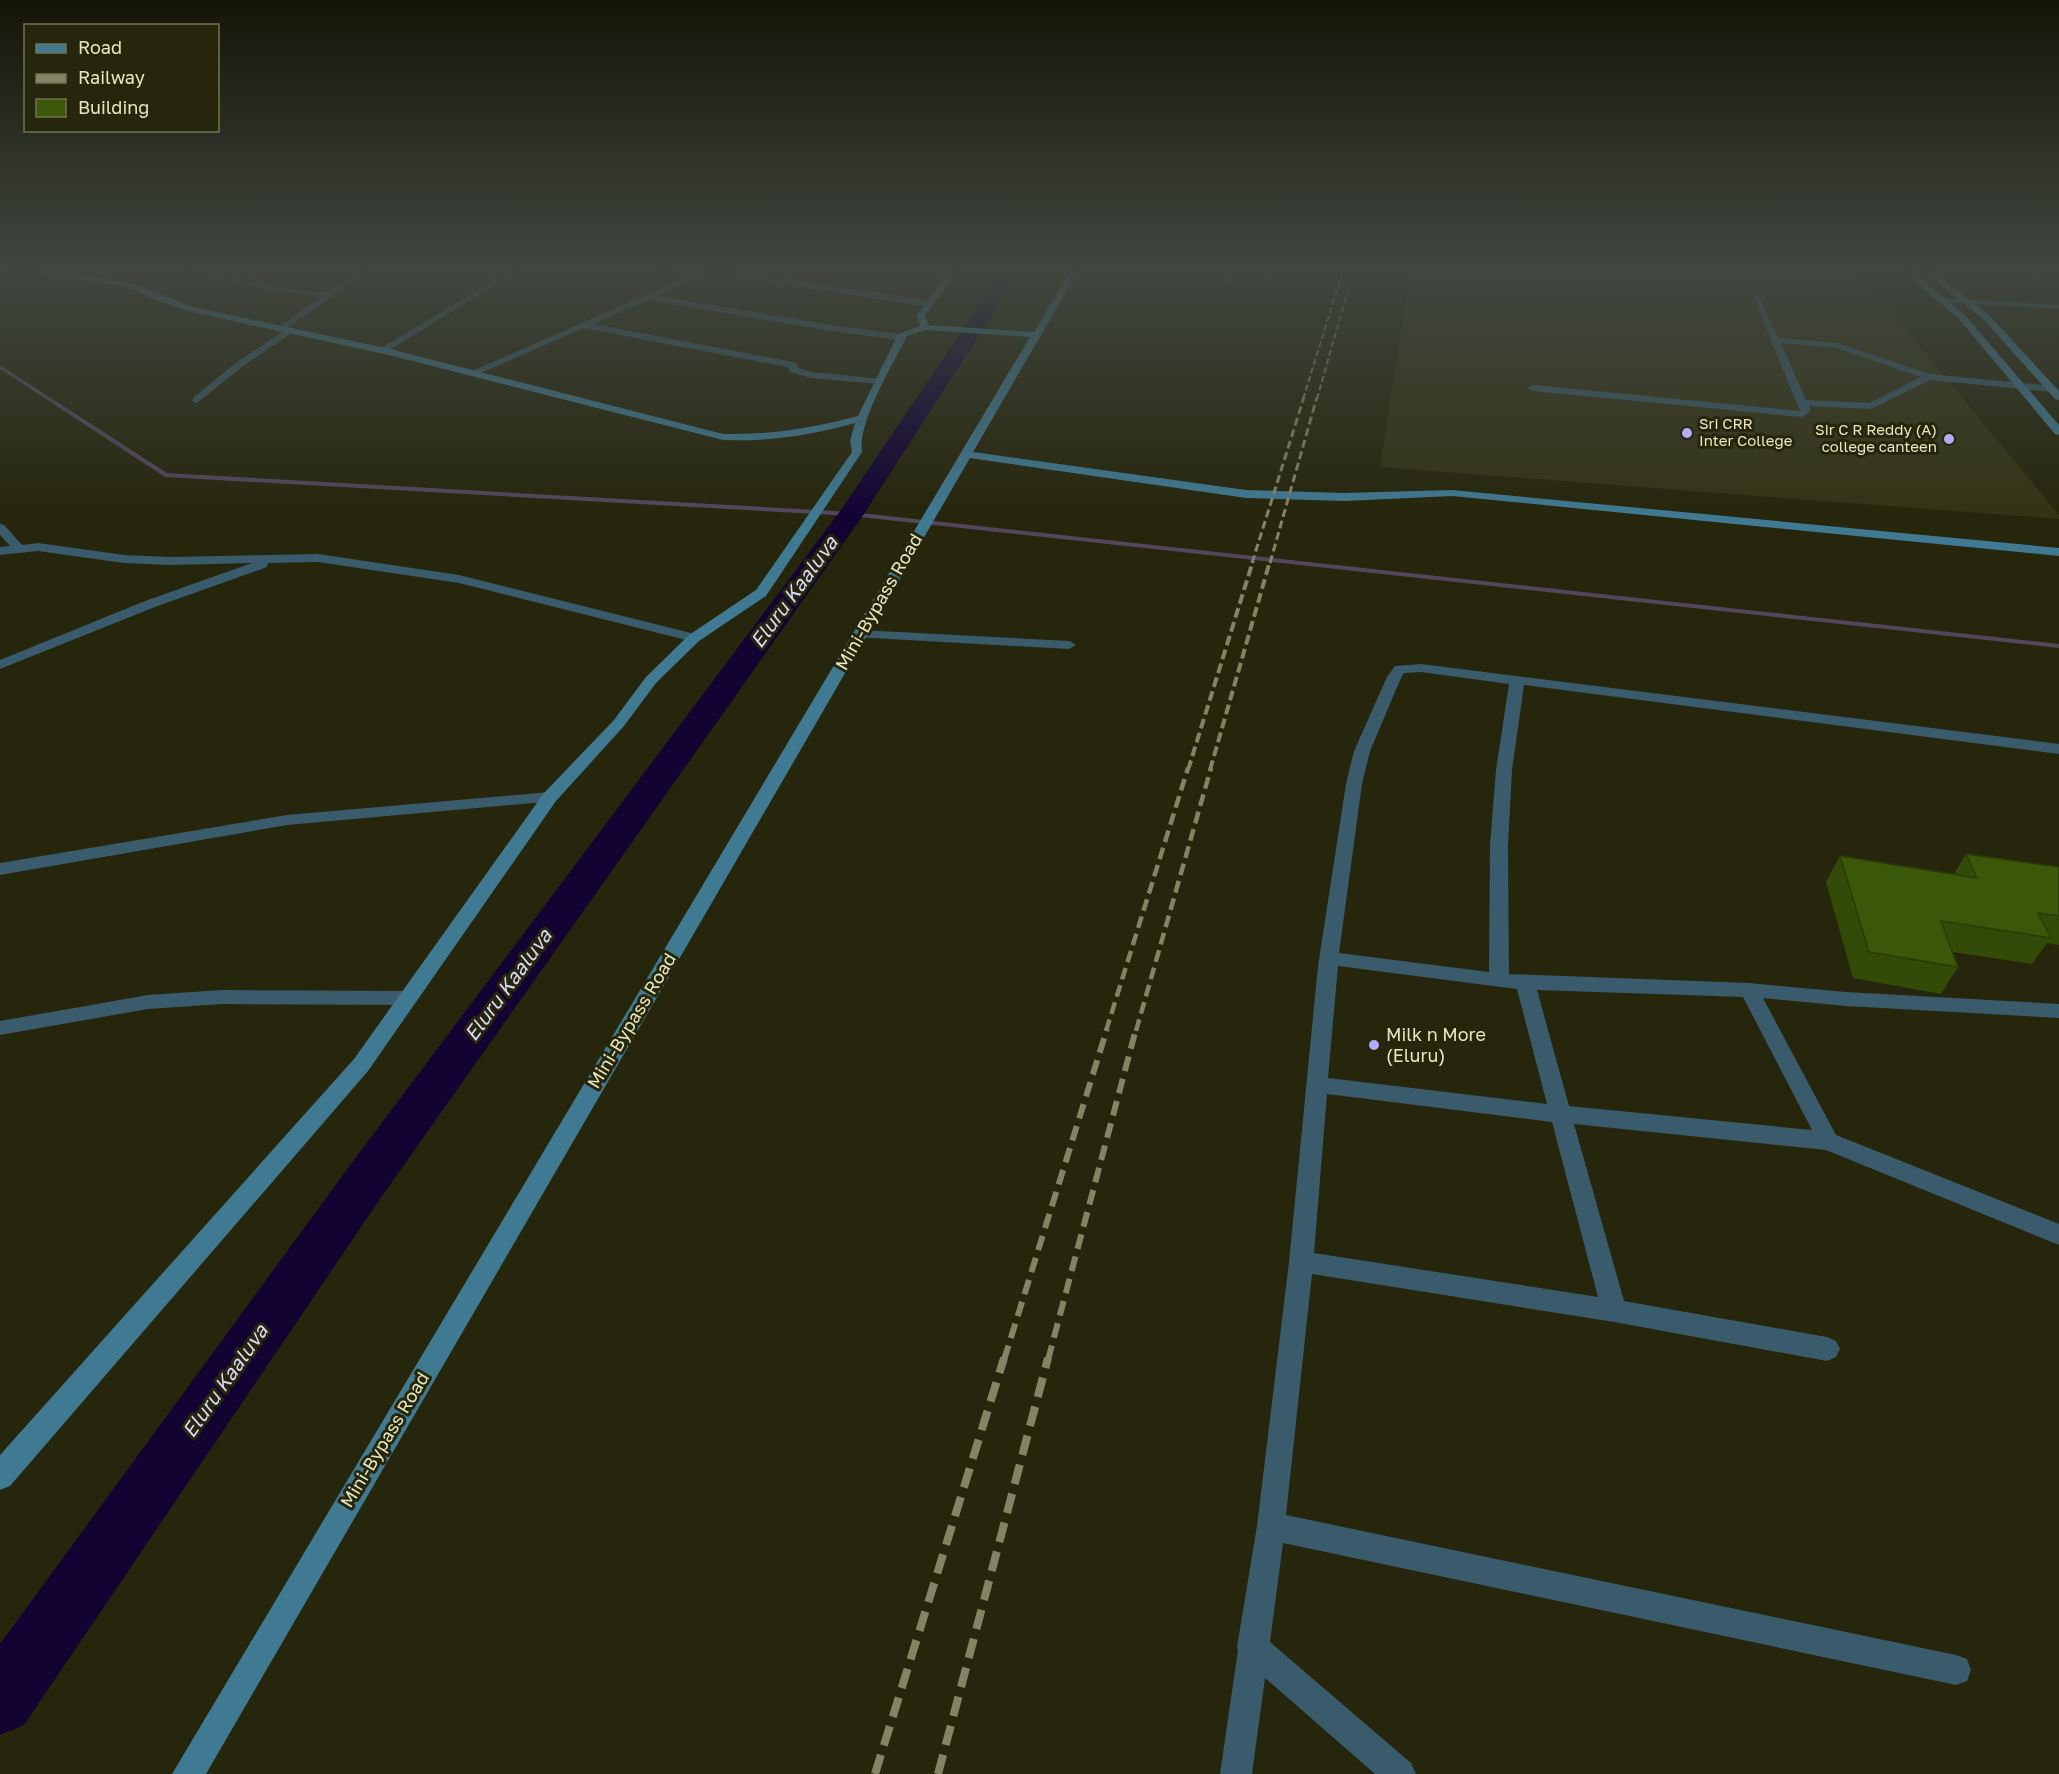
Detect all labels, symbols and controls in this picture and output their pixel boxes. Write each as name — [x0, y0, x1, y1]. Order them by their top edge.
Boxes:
legend — [24, 24, 219, 132]
text: Road — [78, 36, 122, 58]
text: Railway — [78, 66, 145, 88]
text: Building — [78, 96, 149, 118]
place label: Sri CRR Inter College — [1699, 414, 1793, 449]
place label: Sir C R Reddy (A) college canteen — [1815, 420, 1937, 455]
marker: Sri CRR Inter College — [1680, 426, 1694, 440]
marker: Sir C R Reddy (A) college canteen — [1942, 432, 1956, 446]
street label: Mini-Bypass Road — [830, 529, 926, 674]
water label: Eluru Kaaluva — [745, 530, 842, 652]
water label: Eluru Kaaluva — [459, 923, 556, 1045]
street label: Mini-Bypass Road — [582, 949, 680, 1092]
place label: Milk n More (Eluru) — [1386, 1023, 1486, 1066]
marker: Milk n More (Eluru) — [1367, 1038, 1381, 1052]
water label: Eluru Kaaluva — [176, 1319, 272, 1441]
street label: Mini-Bypass Road — [335, 1368, 433, 1511]

